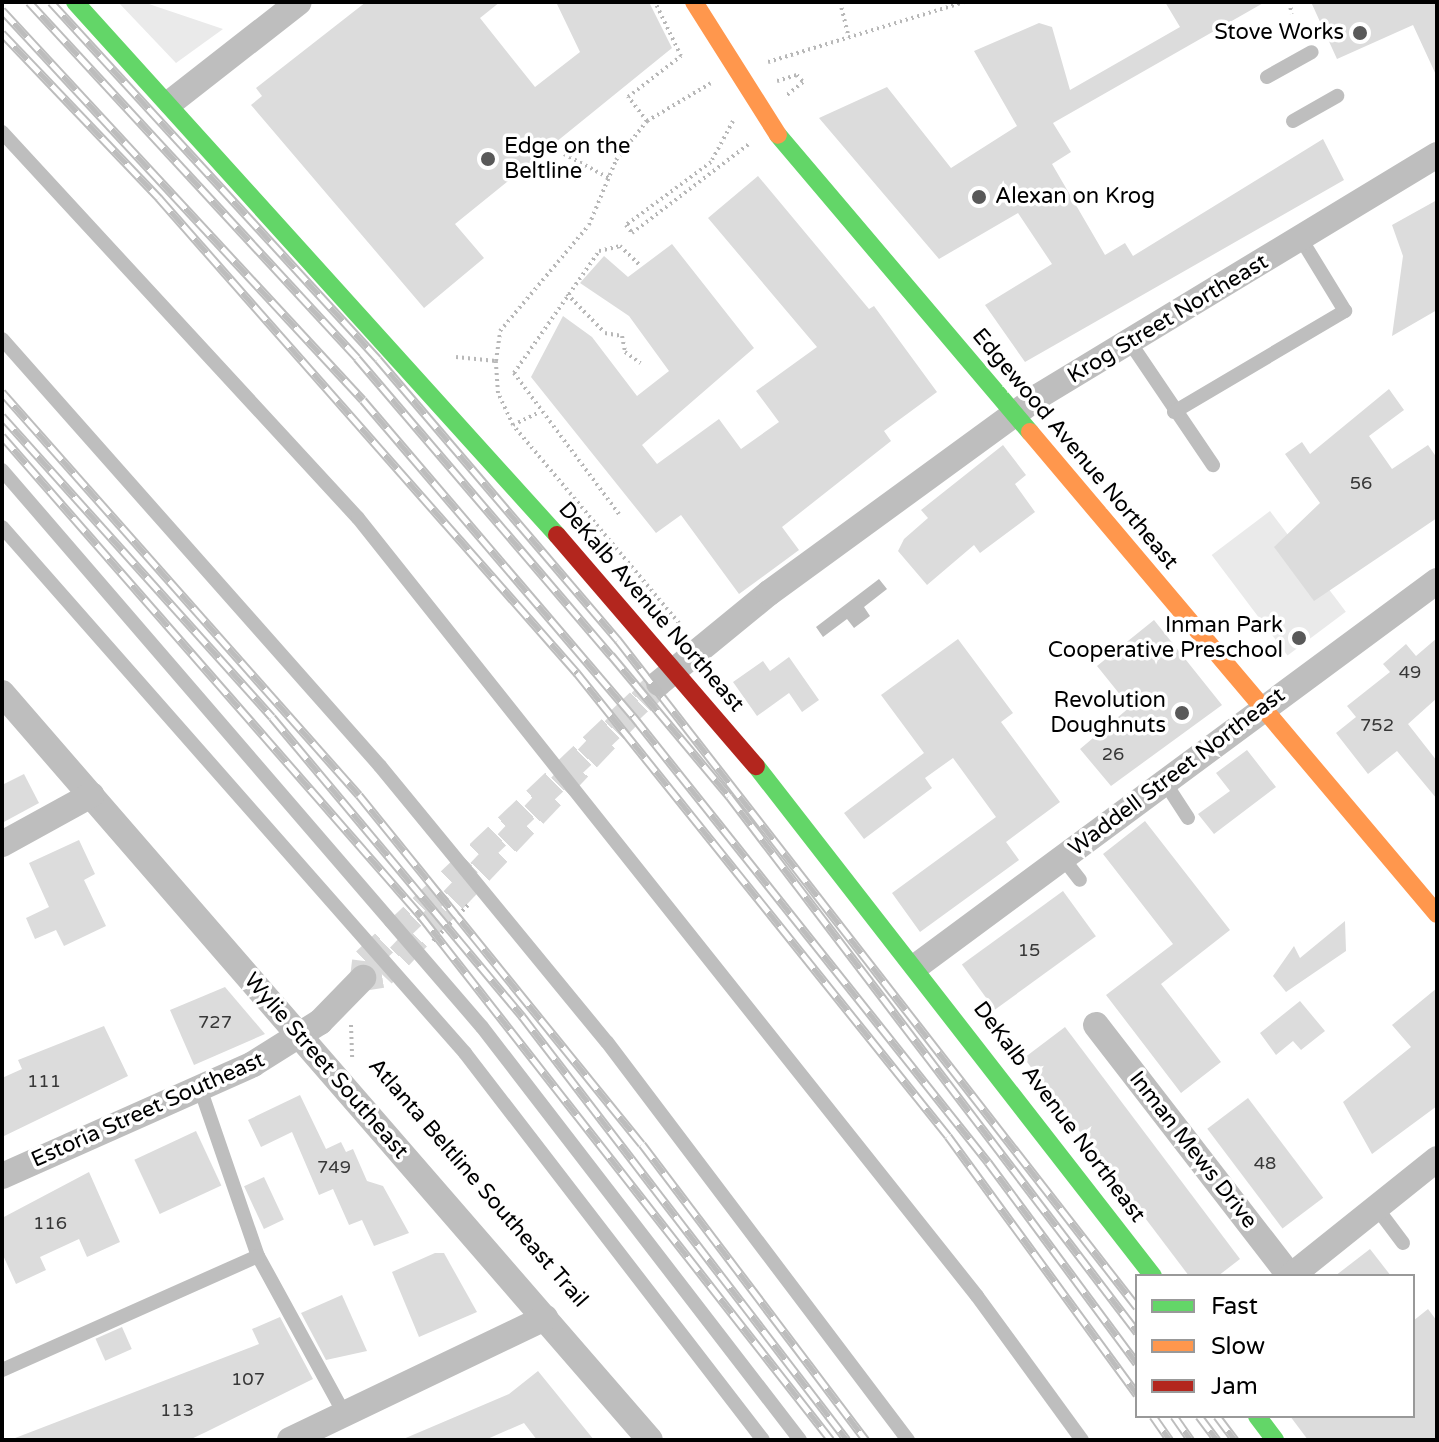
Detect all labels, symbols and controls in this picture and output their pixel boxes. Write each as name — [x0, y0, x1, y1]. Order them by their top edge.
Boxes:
place label: Stove Works — [1214, 20, 1344, 46]
marker: Stove Works — [1351, 24, 1369, 42]
place label: Edge on the Beltline — [504, 133, 630, 184]
marker: Edge on the Beltline — [479, 150, 497, 168]
place label: Alexan on Krog — [995, 184, 1155, 210]
marker: Alexan on Krog — [970, 188, 988, 206]
street label: Krog Street Northeast — [1063, 249, 1273, 389]
street label: Edgewood Avenue Northeast — [966, 323, 1184, 575]
house number: 56 — [1350, 472, 1372, 494]
street label: DeKalb Avenue Northeast — [553, 497, 749, 717]
place label: Inman Park Cooperative Preschool — [1048, 612, 1283, 664]
marker: Inman Park Cooperative Preschool — [1290, 629, 1308, 647]
house number: 49 — [1399, 661, 1421, 683]
street label: Waddell Street Northeast — [1064, 682, 1290, 862]
place label: Revolution Doughnuts — [1050, 687, 1166, 738]
marker: Revolution Doughnuts — [1173, 704, 1191, 722]
house number: 752 — [1360, 714, 1394, 736]
house number: 26 — [1102, 743, 1124, 765]
house number: 15 — [1018, 939, 1040, 961]
street label: Wylie Street Southeast — [238, 968, 414, 1164]
street label: DeKalb Avenue Northeast — [967, 996, 1151, 1228]
house number: 727 — [198, 1011, 232, 1033]
street label: Estoria Street Southeast — [27, 1047, 269, 1173]
street label: Atlanta Beltline Southeast Trail — [363, 1053, 593, 1313]
street label: Inman Mews Drive — [1123, 1066, 1263, 1234]
house number: 111 — [27, 1070, 61, 1092]
house number: 48 — [1254, 1152, 1276, 1174]
house number: 749 — [317, 1156, 351, 1178]
house number: 116 — [33, 1212, 67, 1234]
legend — [1135, 1274, 1415, 1418]
text: Fast — [1211, 1292, 1258, 1321]
text: Slow — [1211, 1332, 1265, 1361]
house number: 107 — [231, 1368, 265, 1390]
text: Jam — [1211, 1372, 1258, 1401]
house number: 113 — [160, 1399, 194, 1421]

